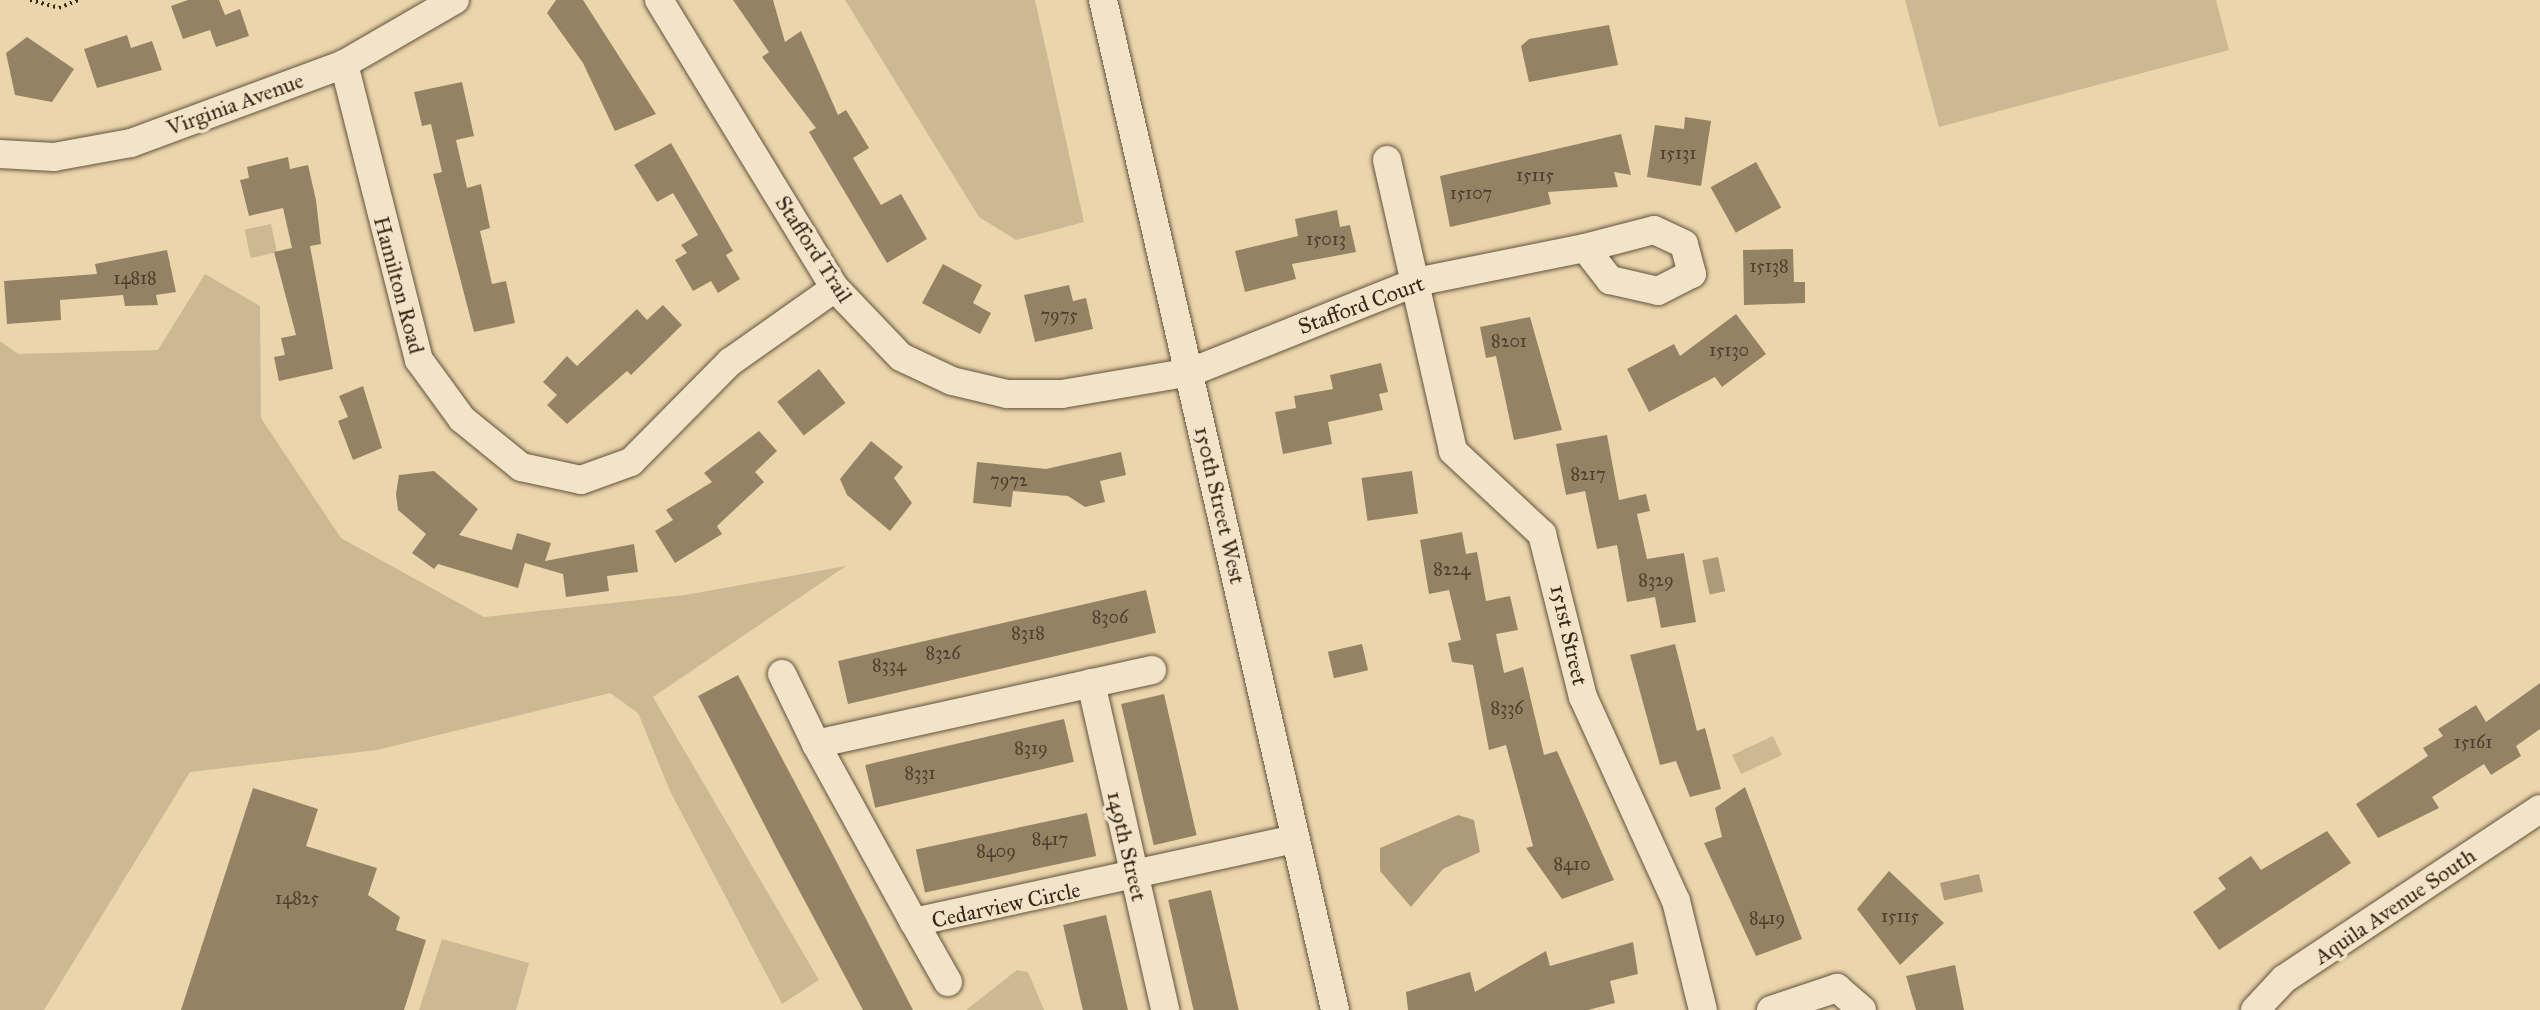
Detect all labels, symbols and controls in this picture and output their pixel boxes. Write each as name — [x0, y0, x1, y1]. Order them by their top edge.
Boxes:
street label: Virginia Avenue — [163, 67, 307, 141]
house number: 15131 — [1660, 142, 1696, 164]
house number: 15115 — [1516, 164, 1554, 186]
house number: 15107 — [1450, 182, 1492, 204]
street label: Stafford Trail — [770, 191, 858, 307]
street label: Hamilton Road — [368, 213, 430, 357]
house number: 15013 — [1306, 228, 1346, 250]
house number: 15138 — [1749, 255, 1789, 277]
house number: 14818 — [113, 267, 157, 289]
street label: Stafford Court — [1294, 270, 1428, 340]
house number: 7975 — [1040, 304, 1078, 326]
house number: 8201 — [1491, 330, 1527, 352]
house number: 15130 — [1709, 339, 1749, 361]
street label: 150th Street West — [1189, 424, 1251, 586]
house number: 8217 — [1570, 463, 1606, 485]
house number: 7972 — [990, 469, 1028, 491]
house number: 8224 — [1433, 558, 1471, 580]
house number: 8329 — [1638, 569, 1674, 591]
street label: 151st Street — [1545, 582, 1593, 688]
house number: 8306 — [1092, 606, 1128, 628]
house number: 8318 — [1011, 622, 1045, 644]
house number: 8326 — [926, 642, 960, 664]
house number: 8334 — [872, 654, 906, 676]
house number: 8336 — [1490, 697, 1524, 719]
house number: 15161 — [2454, 731, 2492, 753]
house number: 8319 — [1014, 737, 1048, 759]
house number: 8331 — [904, 762, 936, 784]
street label: 149th Street — [1102, 788, 1152, 904]
house number: 8417 — [1032, 828, 1068, 850]
house number: 8409 — [976, 840, 1016, 862]
street label: Aquila Avenue South — [2309, 842, 2481, 970]
house number: 8410 — [1553, 853, 1591, 875]
street label: Cedarview Circle — [929, 876, 1083, 934]
house number: 14825 — [275, 887, 319, 909]
house number: 15115 — [1881, 905, 1919, 927]
house number: 8419 — [1749, 907, 1785, 929]

